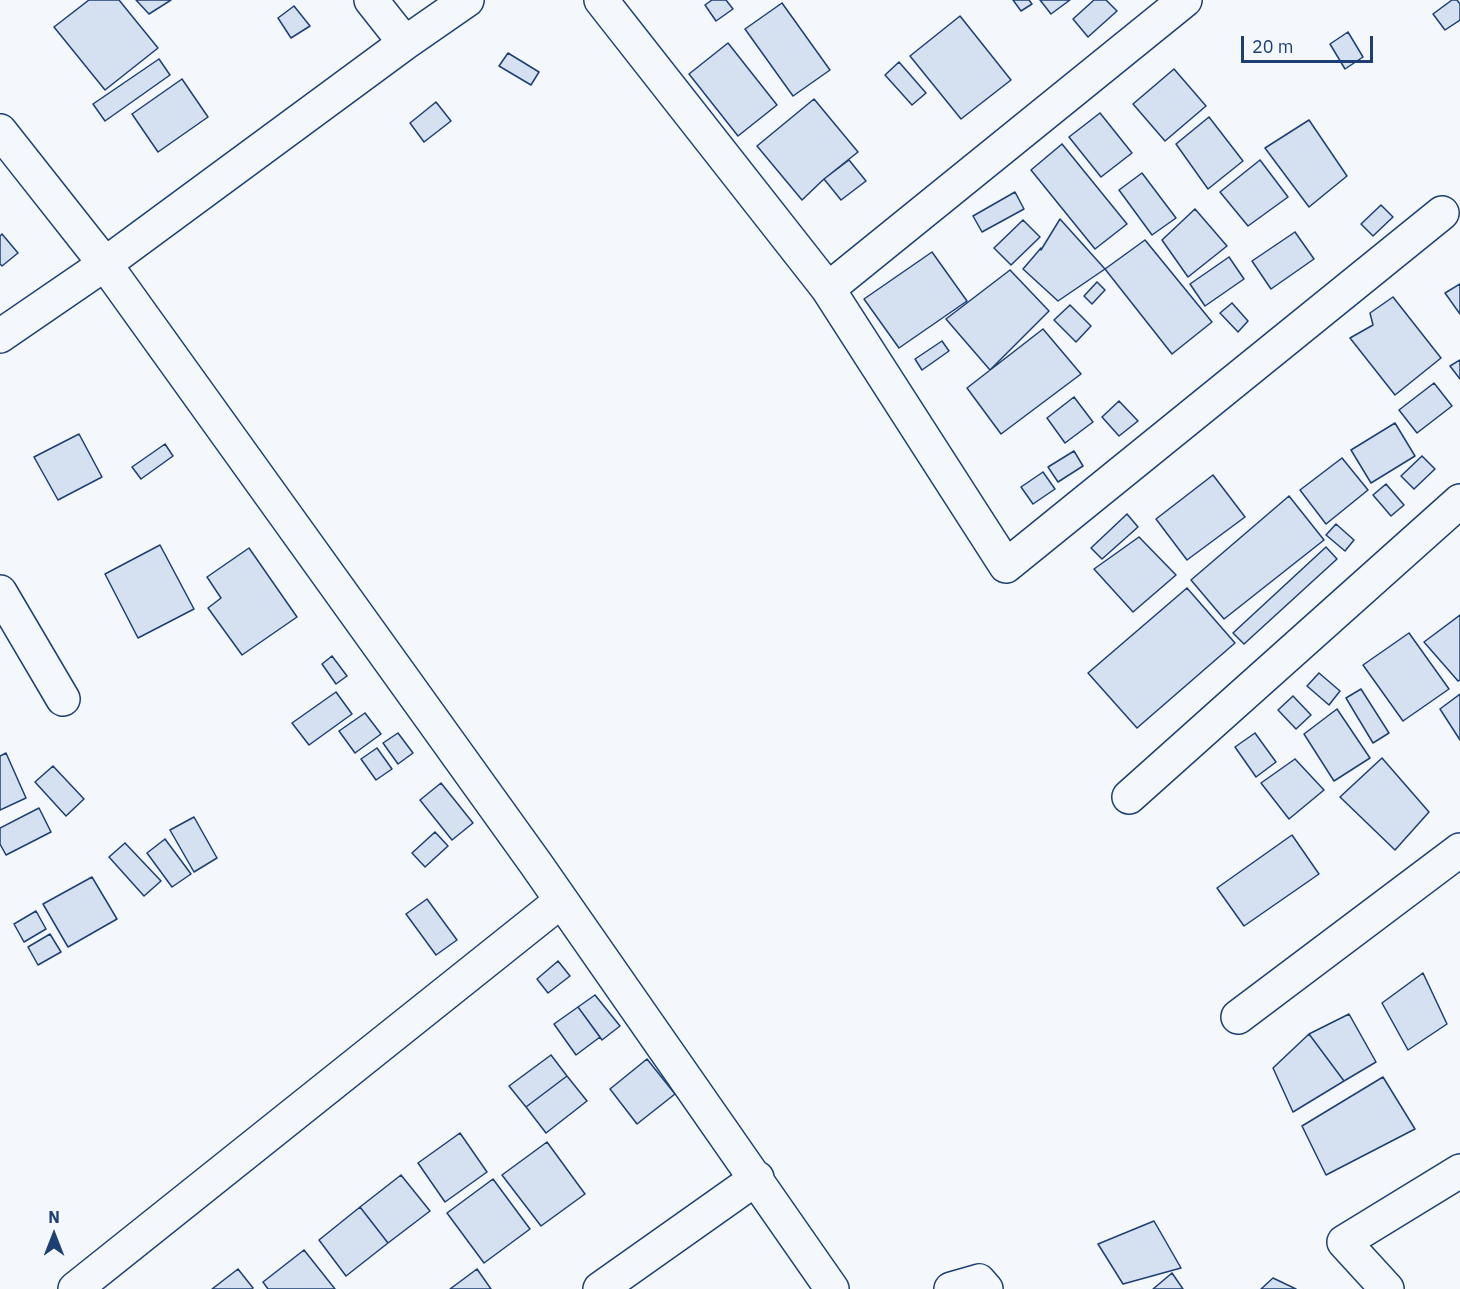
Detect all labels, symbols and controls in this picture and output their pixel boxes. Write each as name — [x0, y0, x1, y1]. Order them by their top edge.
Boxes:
scale bar — [1244, 24, 1376, 62]
text: 20 m — [1252, 35, 1294, 58]
north arrow — [24, 1205, 84, 1265]
text: N — [48, 1207, 60, 1227]

